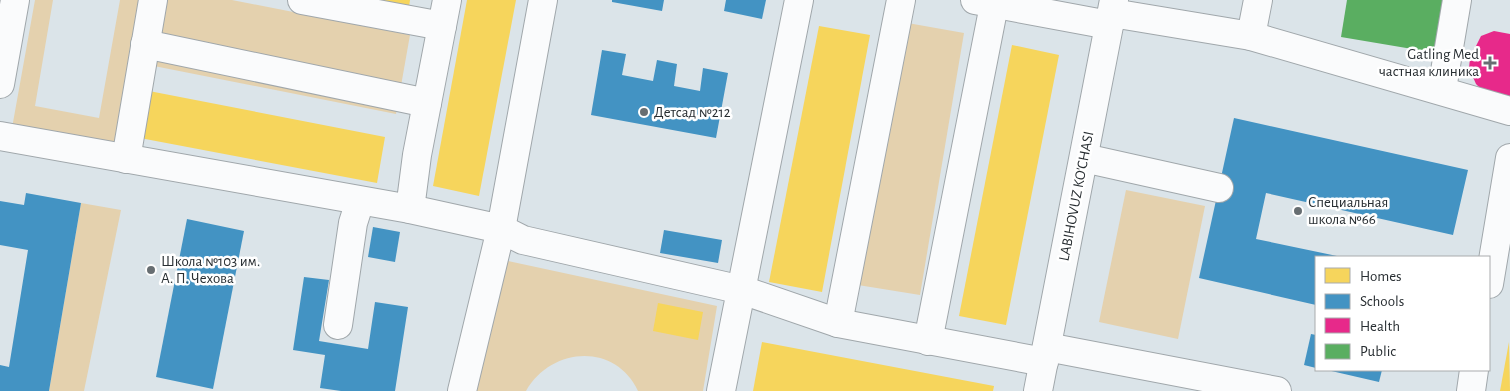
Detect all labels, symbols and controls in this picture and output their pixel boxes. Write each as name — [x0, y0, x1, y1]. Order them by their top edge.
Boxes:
place label: Gatling Med частная клиника — [1379, 47, 1479, 79]
marker: Gatling Med частная клиника — [1483, 56, 1497, 70]
place label: Детсад №212 — [654, 105, 731, 120]
marker: Детсад №212 — [638, 106, 650, 118]
street label: LABIHOVUZ KO'CHASI — [1057, 130, 1096, 262]
place label: Специальная школа №66 — [1308, 195, 1388, 227]
marker: Специальная школа №66 — [1292, 205, 1304, 217]
place label: Школа №103 им. А. П. Чехова — [161, 254, 260, 286]
legend — [1315, 256, 1490, 371]
marker: Школа №103 им. А. П. Чехова — [145, 264, 157, 276]
text: Homes — [1360, 269, 1402, 284]
text: Schools — [1360, 294, 1404, 309]
text: Health — [1360, 319, 1400, 334]
text: Public — [1360, 344, 1396, 359]

